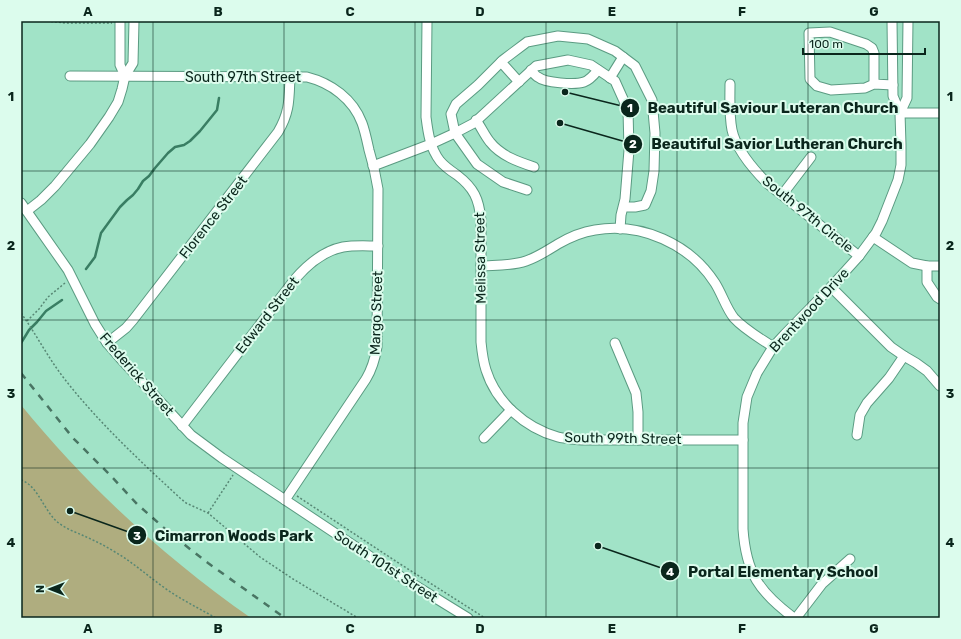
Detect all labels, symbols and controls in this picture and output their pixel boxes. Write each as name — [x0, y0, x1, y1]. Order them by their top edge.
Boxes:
text: A — [83, 4, 93, 19]
text: B — [213, 4, 223, 19]
text: C — [345, 4, 355, 19]
text: D — [475, 4, 485, 19]
text: E — [608, 4, 616, 19]
text: F — [738, 4, 746, 19]
text: G — [869, 4, 879, 19]
scale bar — [803, 30, 925, 56]
text: 100 m — [809, 37, 843, 51]
street label: South 97th Street — [185, 69, 302, 86]
text: 1 — [8, 89, 14, 104]
text: 1 — [947, 89, 953, 104]
callout: Beautiful Saviour Luteran Church — [620, 95, 907, 122]
text: Beautiful Saviour Luteran Church — [647, 99, 899, 117]
text: 1 — [627, 101, 633, 115]
callout: Beautiful Savior Lutheran Church — [623, 130, 911, 157]
text: Beautiful Savior Lutheran Church — [651, 135, 903, 153]
text: 2 — [629, 137, 637, 151]
street label: Florence Street — [176, 172, 251, 262]
street label: South 97th Circle — [759, 172, 857, 256]
street label: Melissa Street — [471, 212, 490, 304]
text: 2 — [7, 238, 15, 253]
text: 2 — [946, 238, 954, 253]
street label: Brentwood Drive — [766, 265, 853, 356]
street label: Margo Street — [367, 270, 386, 355]
street label: Edward Street — [232, 273, 303, 357]
street label: Frederick Street — [96, 329, 178, 420]
text: 3 — [7, 386, 16, 401]
text: 3 — [946, 386, 955, 401]
street label: South 99th Street — [564, 429, 682, 448]
callout: Cimarron Woods Park — [127, 522, 322, 549]
text: Cimarron Woods Park — [155, 527, 314, 545]
street label: South 101st Street — [331, 527, 441, 607]
text: 3 — [133, 529, 141, 543]
text: 4 — [7, 535, 16, 550]
text: 4 — [946, 535, 955, 550]
callout: Portal Elementary School — [660, 558, 886, 585]
text: Portal Elementary School — [688, 563, 878, 581]
text: 4 — [666, 565, 674, 579]
north arrow — [30, 569, 70, 609]
text: N — [34, 585, 47, 593]
text: A — [83, 621, 93, 636]
text: B — [213, 621, 223, 636]
text: C — [345, 621, 355, 636]
text: D — [475, 621, 485, 636]
text: E — [608, 621, 616, 636]
text: F — [738, 621, 746, 636]
text: G — [869, 621, 879, 636]

